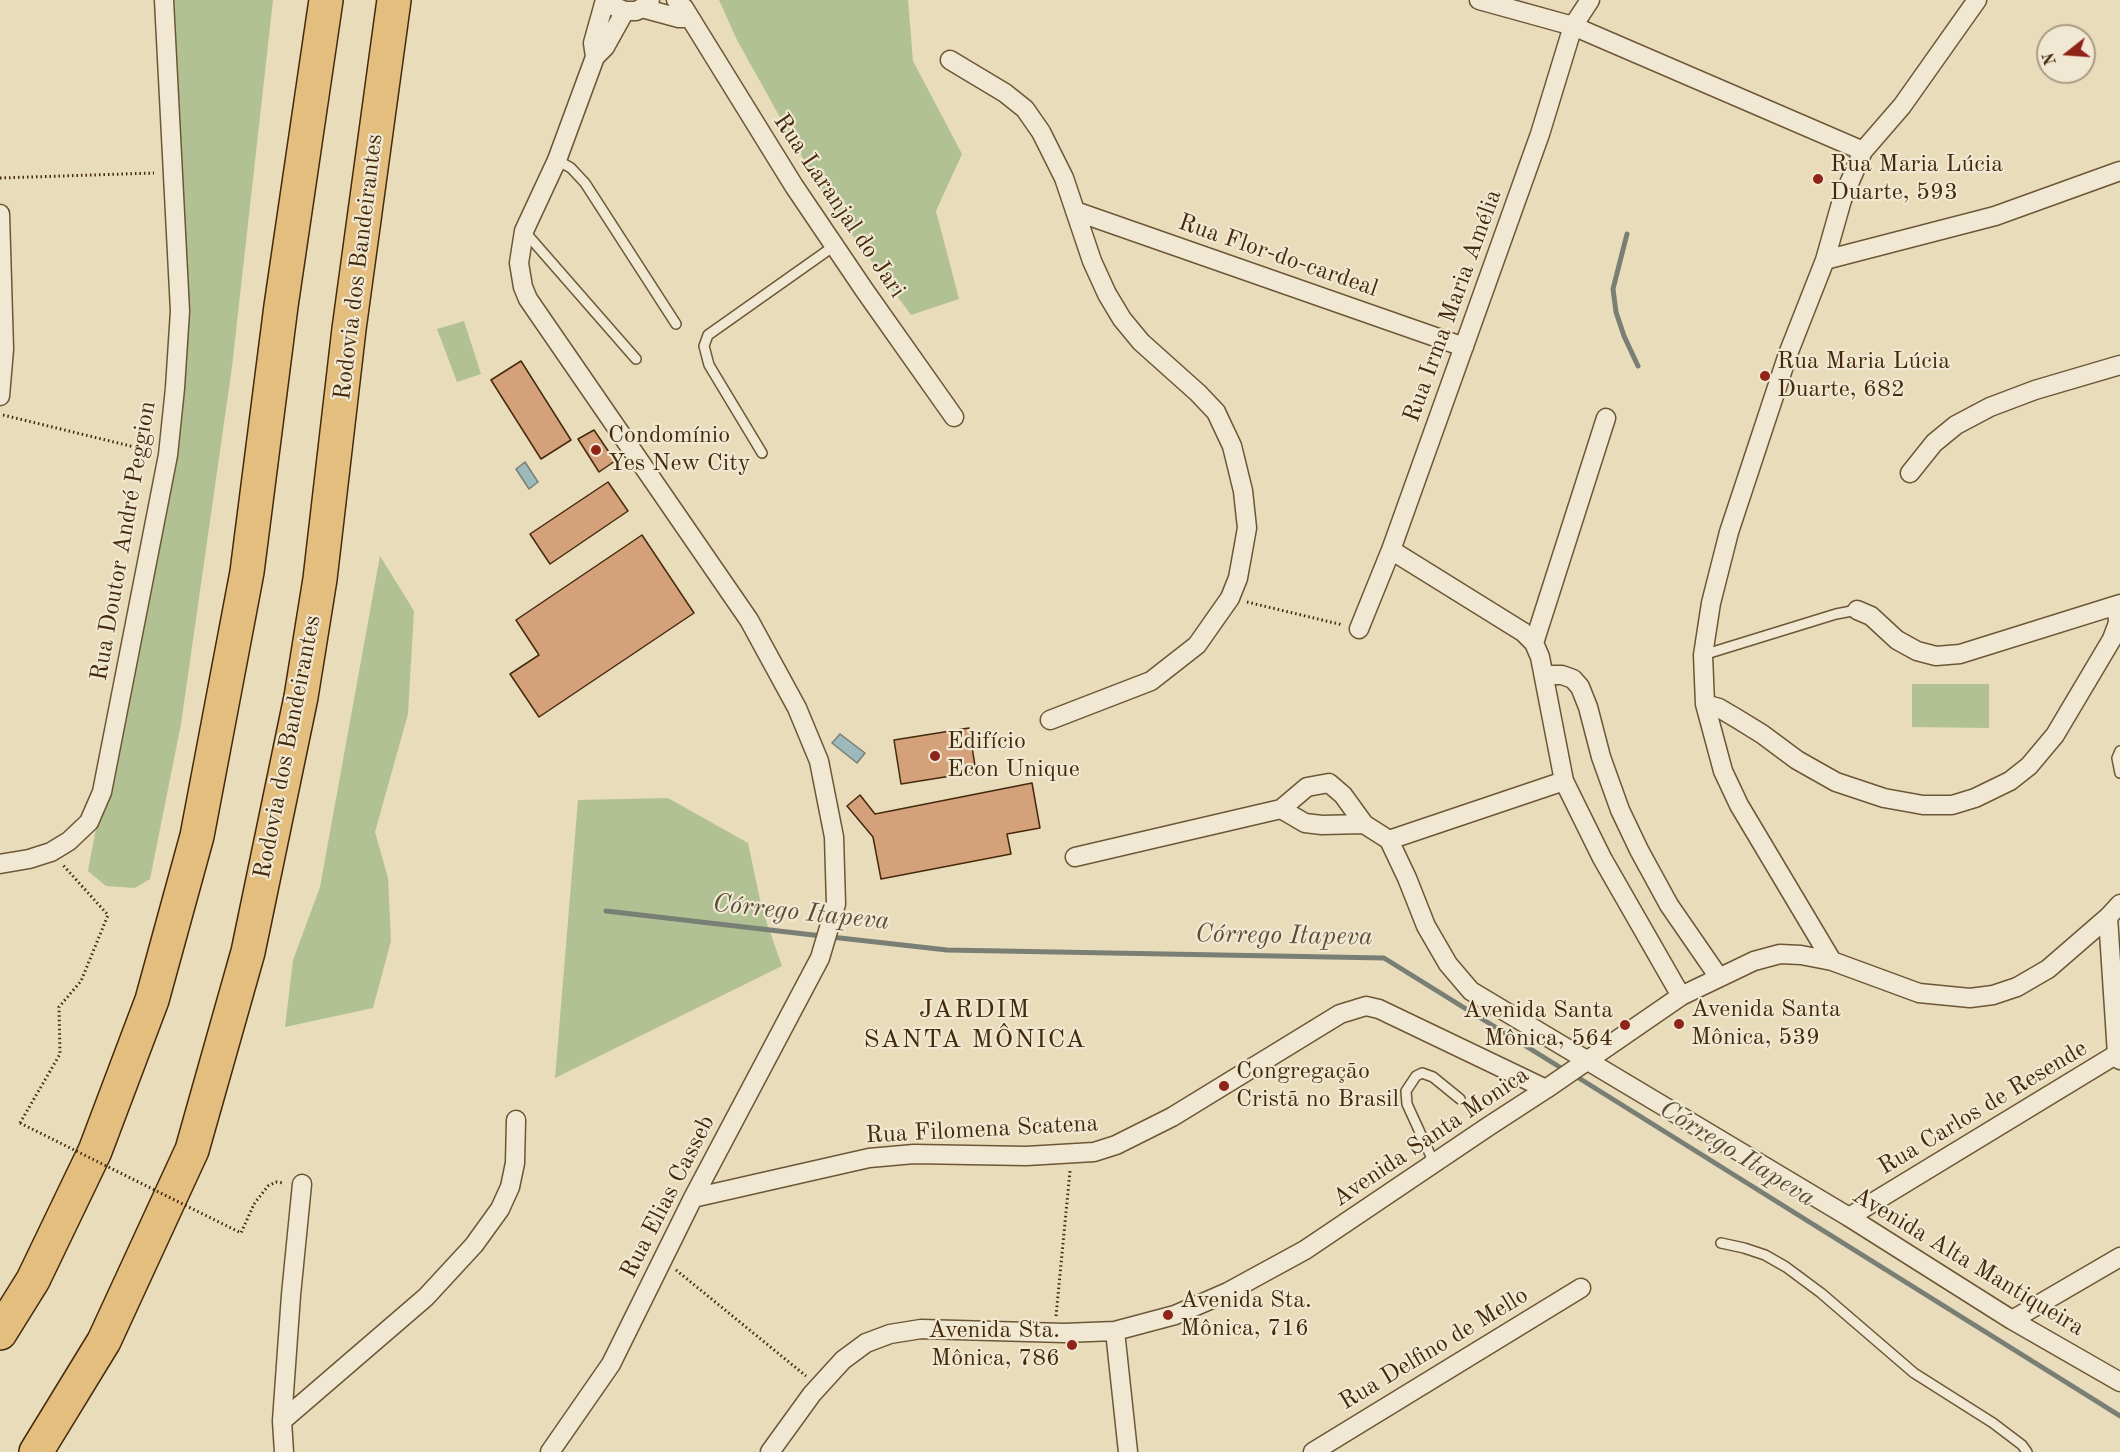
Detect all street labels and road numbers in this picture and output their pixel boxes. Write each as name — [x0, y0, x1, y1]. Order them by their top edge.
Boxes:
street label: Rua Laranjal do Jari — [767, 108, 911, 304]
street label: Rodovia dos Bandeirantes — [328, 132, 390, 402]
street label: Rua Irma Maria Amélia — [1397, 186, 1509, 426]
street label: Rua Flor-do-cardeal — [1174, 208, 1382, 304]
street label: Rua Doutor André Peggion — [85, 399, 163, 683]
street label: Rodovia dos Bandeirantes — [248, 613, 328, 881]
street label: Rua Carlos de Resende — [1873, 1034, 2093, 1182]
street label: Avenida Santa Monica — [1327, 1061, 1535, 1213]
street label: Rua Filomena Scatena — [865, 1110, 1099, 1150]
street label: Rua Elias Casseb — [614, 1111, 722, 1283]
street label: Avenida Alta Mantiqueira — [1847, 1181, 2089, 1343]
street label: Rua Delfino de Mello — [1334, 1281, 1534, 1417]

